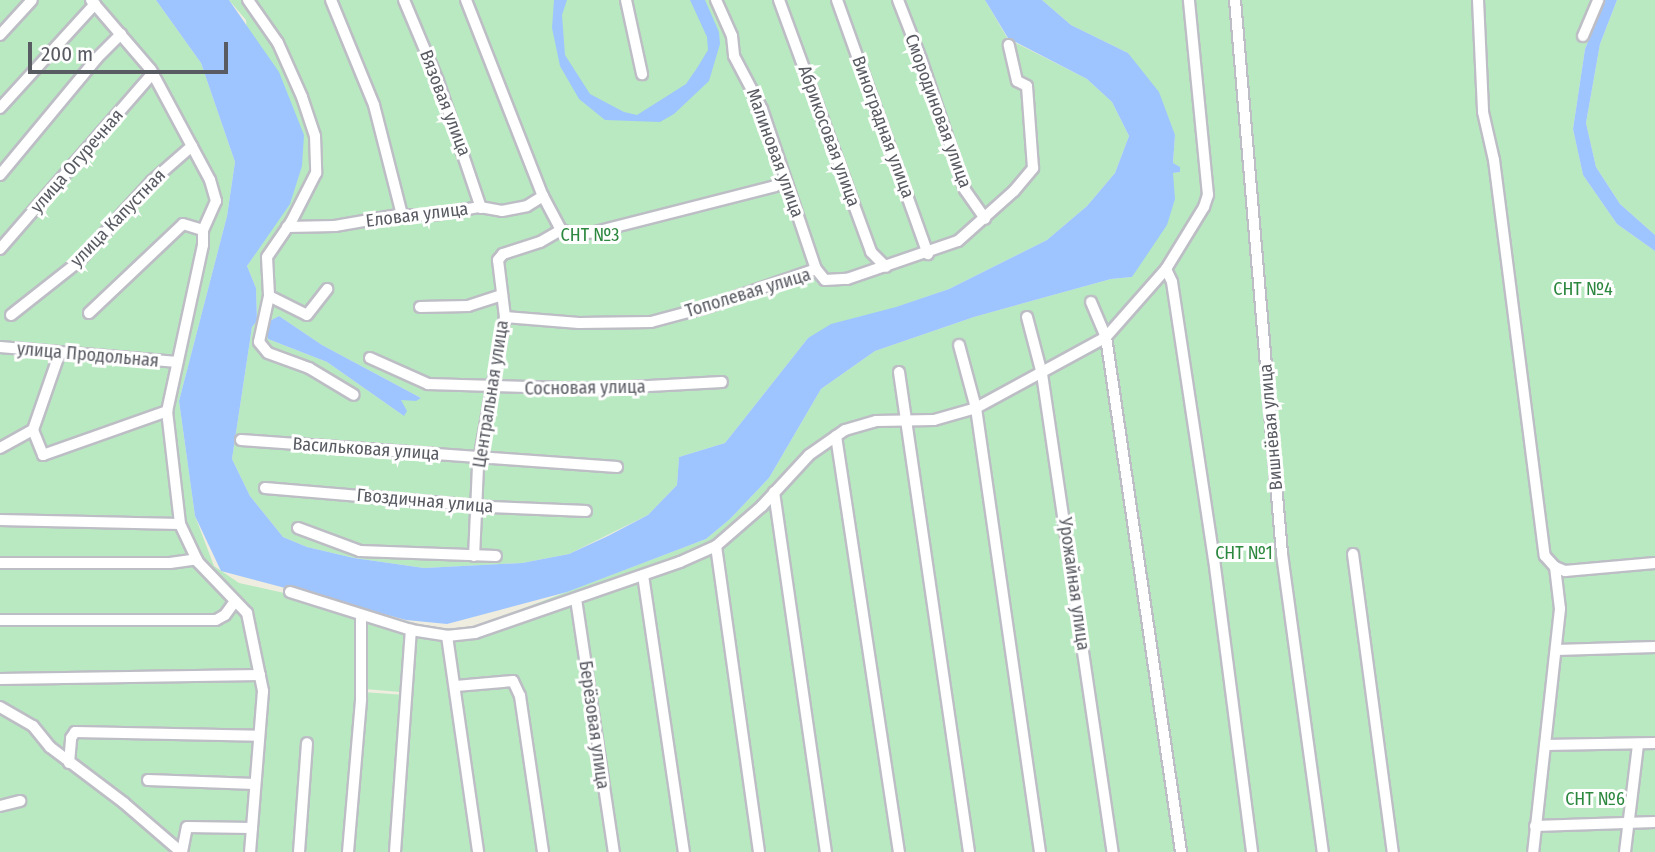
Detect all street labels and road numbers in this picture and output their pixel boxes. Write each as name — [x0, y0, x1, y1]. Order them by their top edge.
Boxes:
street label: Смородиновая улица — [900, 31, 976, 191]
street label: Вязовая улица — [415, 47, 475, 159]
street label: Виноградная улица — [847, 53, 919, 201]
street label: Абрикосовая улица — [793, 63, 865, 209]
street label: Малиновая улица — [742, 86, 808, 220]
street label: улица Огуречная — [26, 105, 128, 217]
street label: улица Капустная — [66, 165, 170, 271]
street label: Еловая улица — [365, 198, 469, 232]
street label: Тополевая улица — [683, 264, 813, 322]
street label: Центральная улица — [469, 319, 513, 469]
street label: улица Продольная — [16, 338, 160, 372]
street label: Вишнёвая улица — [1255, 363, 1287, 491]
street label: Сосновая улица — [524, 376, 646, 400]
street label: Васильковая улица — [292, 433, 440, 465]
street label: Гвоздичная улица — [356, 484, 494, 518]
street label: Урожайная улица — [1054, 516, 1094, 652]
street label: Берёзовая улица — [574, 659, 614, 791]

